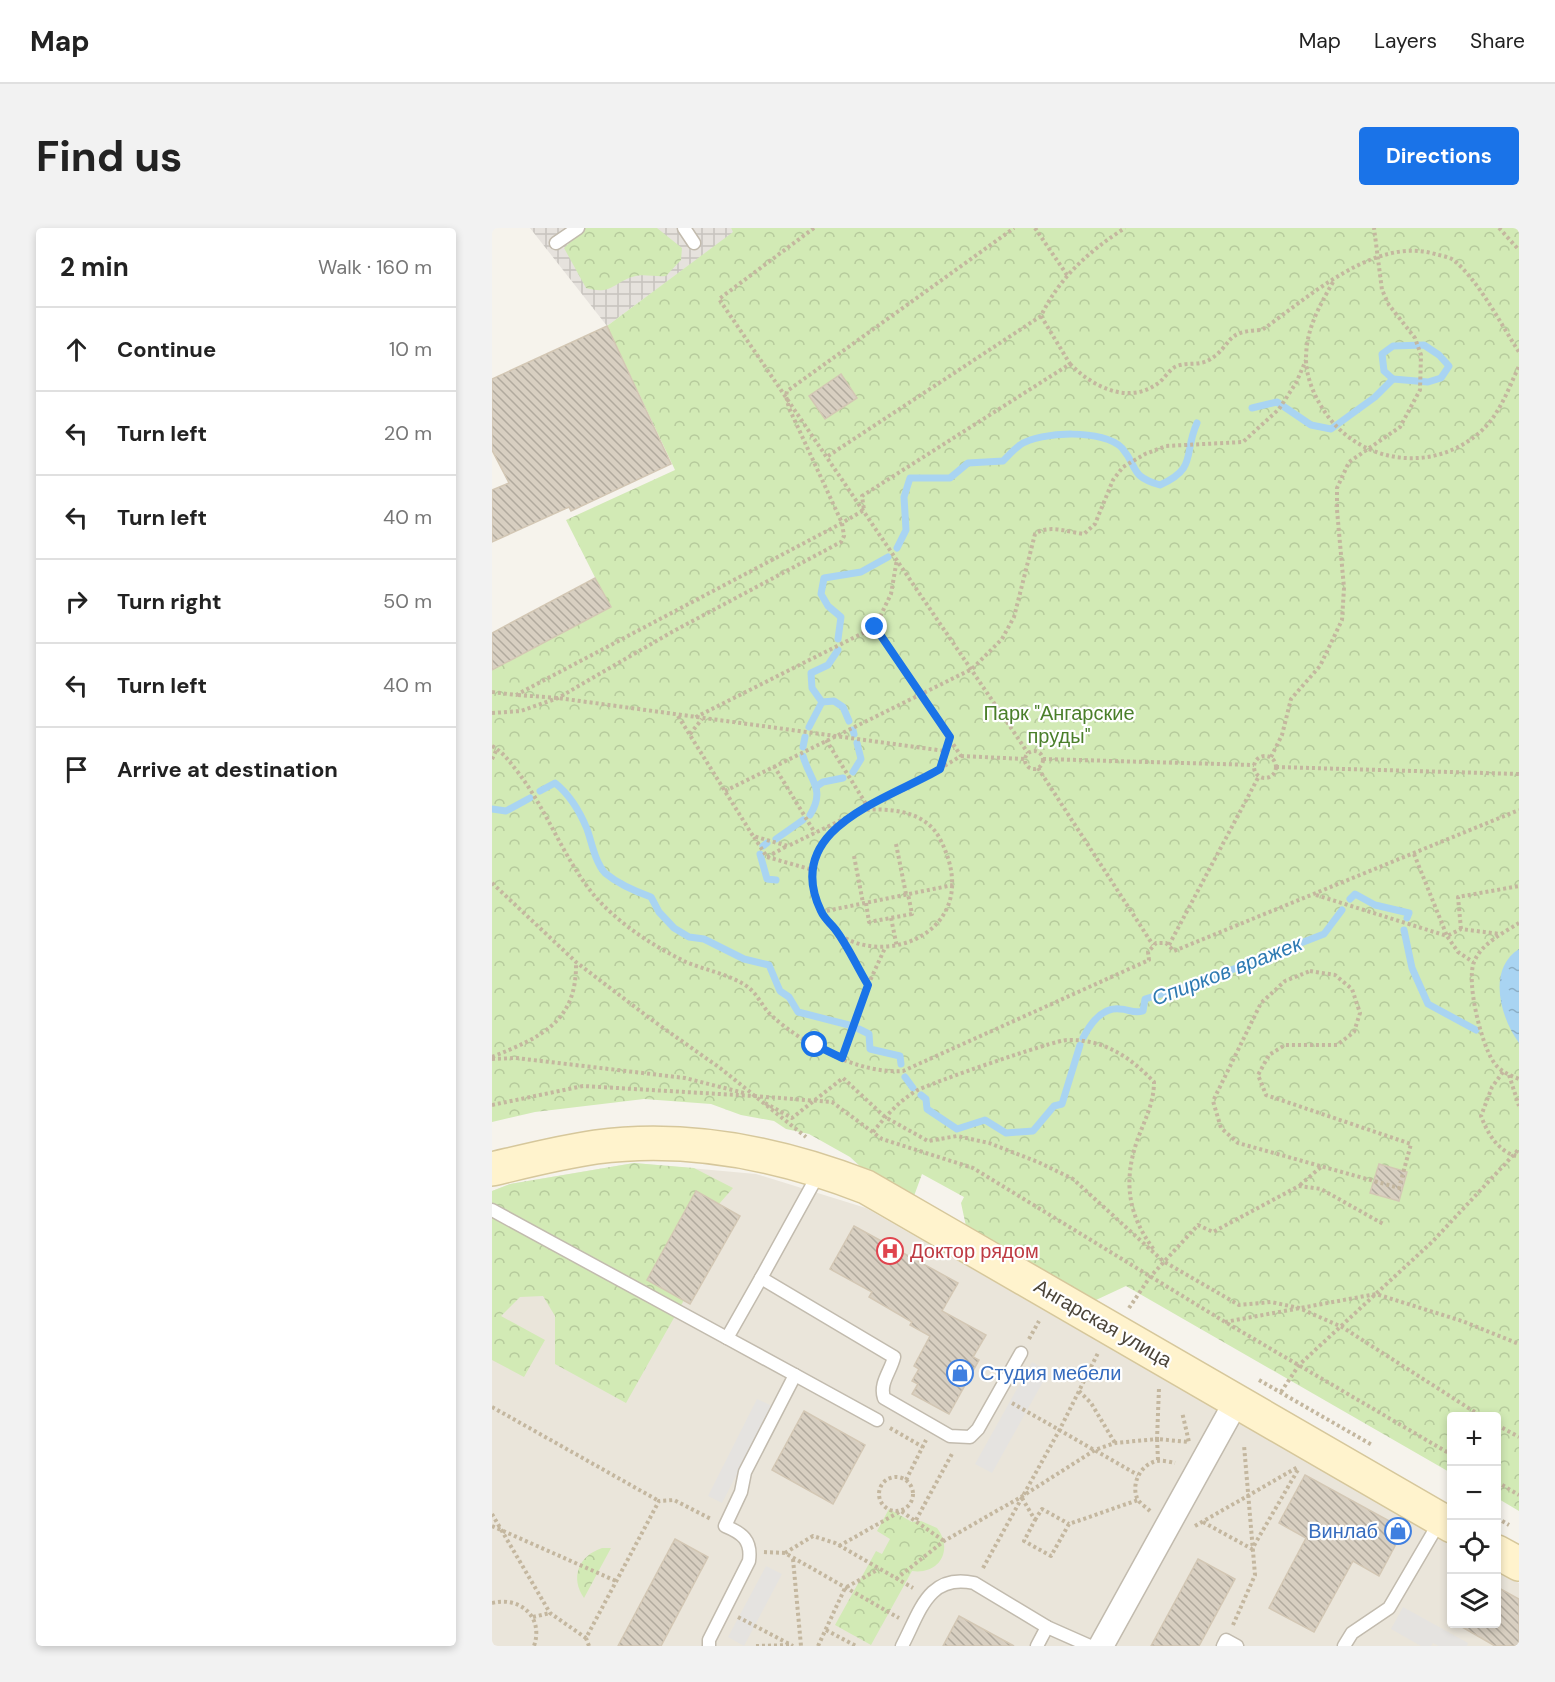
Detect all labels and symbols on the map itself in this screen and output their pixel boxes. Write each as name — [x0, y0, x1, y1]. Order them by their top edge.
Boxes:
route end — [861, 613, 887, 639]
park label: Парк "Ангарские пруды" — [983, 700, 1135, 749]
water label: Спирков вражек — [1148, 929, 1307, 1013]
route start — [801, 1031, 827, 1057]
hospital icon: Доктор рядом — [875, 1236, 905, 1266]
place label: Доктор рядом — [910, 1238, 1039, 1264]
street label: Ангарская улица — [1029, 1273, 1177, 1373]
shop icon: Студия мебели — [945, 1358, 975, 1388]
place label: Студия мебели — [980, 1360, 1121, 1386]
shop icon: Винлаб — [1383, 1516, 1413, 1546]
place label: Винлаб — [1308, 1518, 1378, 1544]

